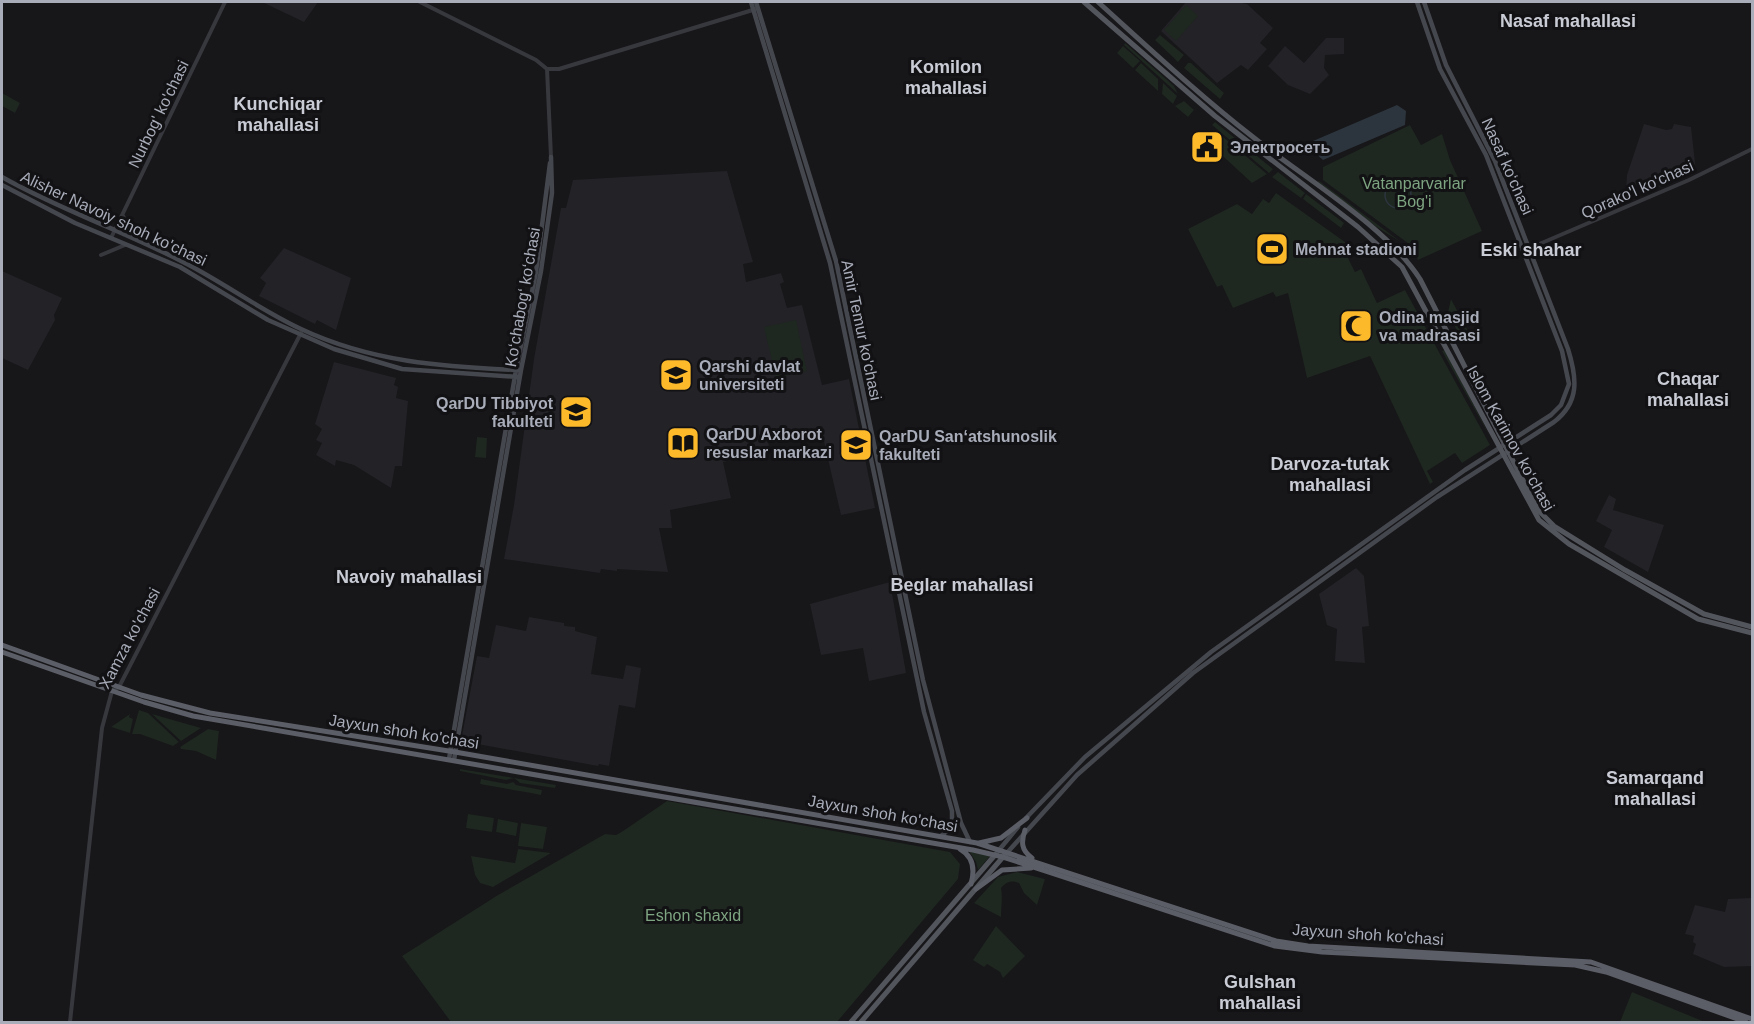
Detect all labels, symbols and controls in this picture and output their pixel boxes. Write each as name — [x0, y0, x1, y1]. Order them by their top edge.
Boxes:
district label: Nasaf mahallasi — [1500, 11, 1636, 31]
district label: Komilon mahallasi — [905, 57, 987, 98]
street label: Nurbog' ko'chasi — [125, 58, 192, 171]
district label: Kunchiqar mahallasi — [233, 94, 323, 135]
street label: Nasaf ko‘chasi — [1479, 115, 1536, 217]
public building icon: Электросеть — [1189, 129, 1225, 165]
place label: Электросеть — [1230, 139, 1330, 156]
street label: Qorako'l ko'chasi — [1579, 157, 1696, 222]
street label: Alisher Navoiy shoh ko'chasi — [18, 168, 209, 269]
park label: Vatanparvarlar Bog'i — [1362, 175, 1467, 210]
street label: Ko‘chabog‘ ko‘chasi — [502, 226, 543, 368]
sports icon: Mehnat stadioni — [1254, 231, 1290, 267]
district label: Eski shahar — [1480, 240, 1582, 260]
place label: Mehnat stadioni — [1295, 241, 1417, 258]
street label: Amir Temur ko'chasi — [838, 258, 885, 402]
mosque icon: Odina masjid va madrasasi — [1338, 308, 1374, 344]
place label: Odina masjid va madrasasi — [1379, 309, 1480, 344]
school or university icon: Qarshi davlat universiteti — [658, 357, 694, 393]
place label: Qarshi davlat universiteti — [699, 358, 801, 393]
street label: Islom Karimov ko‘chasi — [1463, 363, 1558, 514]
district label: Chaqar mahallasi — [1647, 369, 1729, 410]
school or university icon: QarDU Tibbiyot fakulteti — [558, 394, 594, 430]
place label: QarDU Tibbiyot fakulteti — [436, 395, 554, 430]
library icon: QarDU Axborot resuslar markazi — [665, 425, 701, 461]
place label: QarDU Axborot resuslar markazi — [706, 426, 832, 461]
school or university icon: QarDU San‘atshunoslik fakulteti — [838, 427, 874, 463]
place label: QarDU San‘atshunoslik fakulteti — [879, 428, 1057, 463]
district label: Darvoza-tutak mahallasi — [1270, 454, 1391, 495]
district label: Navoiy mahallasi — [336, 567, 482, 587]
district label: Beglar mahallasi — [890, 575, 1034, 595]
street label: Xamza ko'chasi — [96, 585, 163, 691]
street label: Jayxun shoh ko'chasi — [328, 711, 480, 752]
district label: Samarqand mahallasi — [1606, 768, 1704, 809]
street label: Jayxun shoh ko'chasi — [807, 792, 959, 835]
park label: Eshon shaxid — [645, 907, 741, 924]
street label: Jayxun shoh ko'chasi — [1292, 921, 1444, 948]
district label: Gulshan mahallasi — [1219, 972, 1301, 1013]

